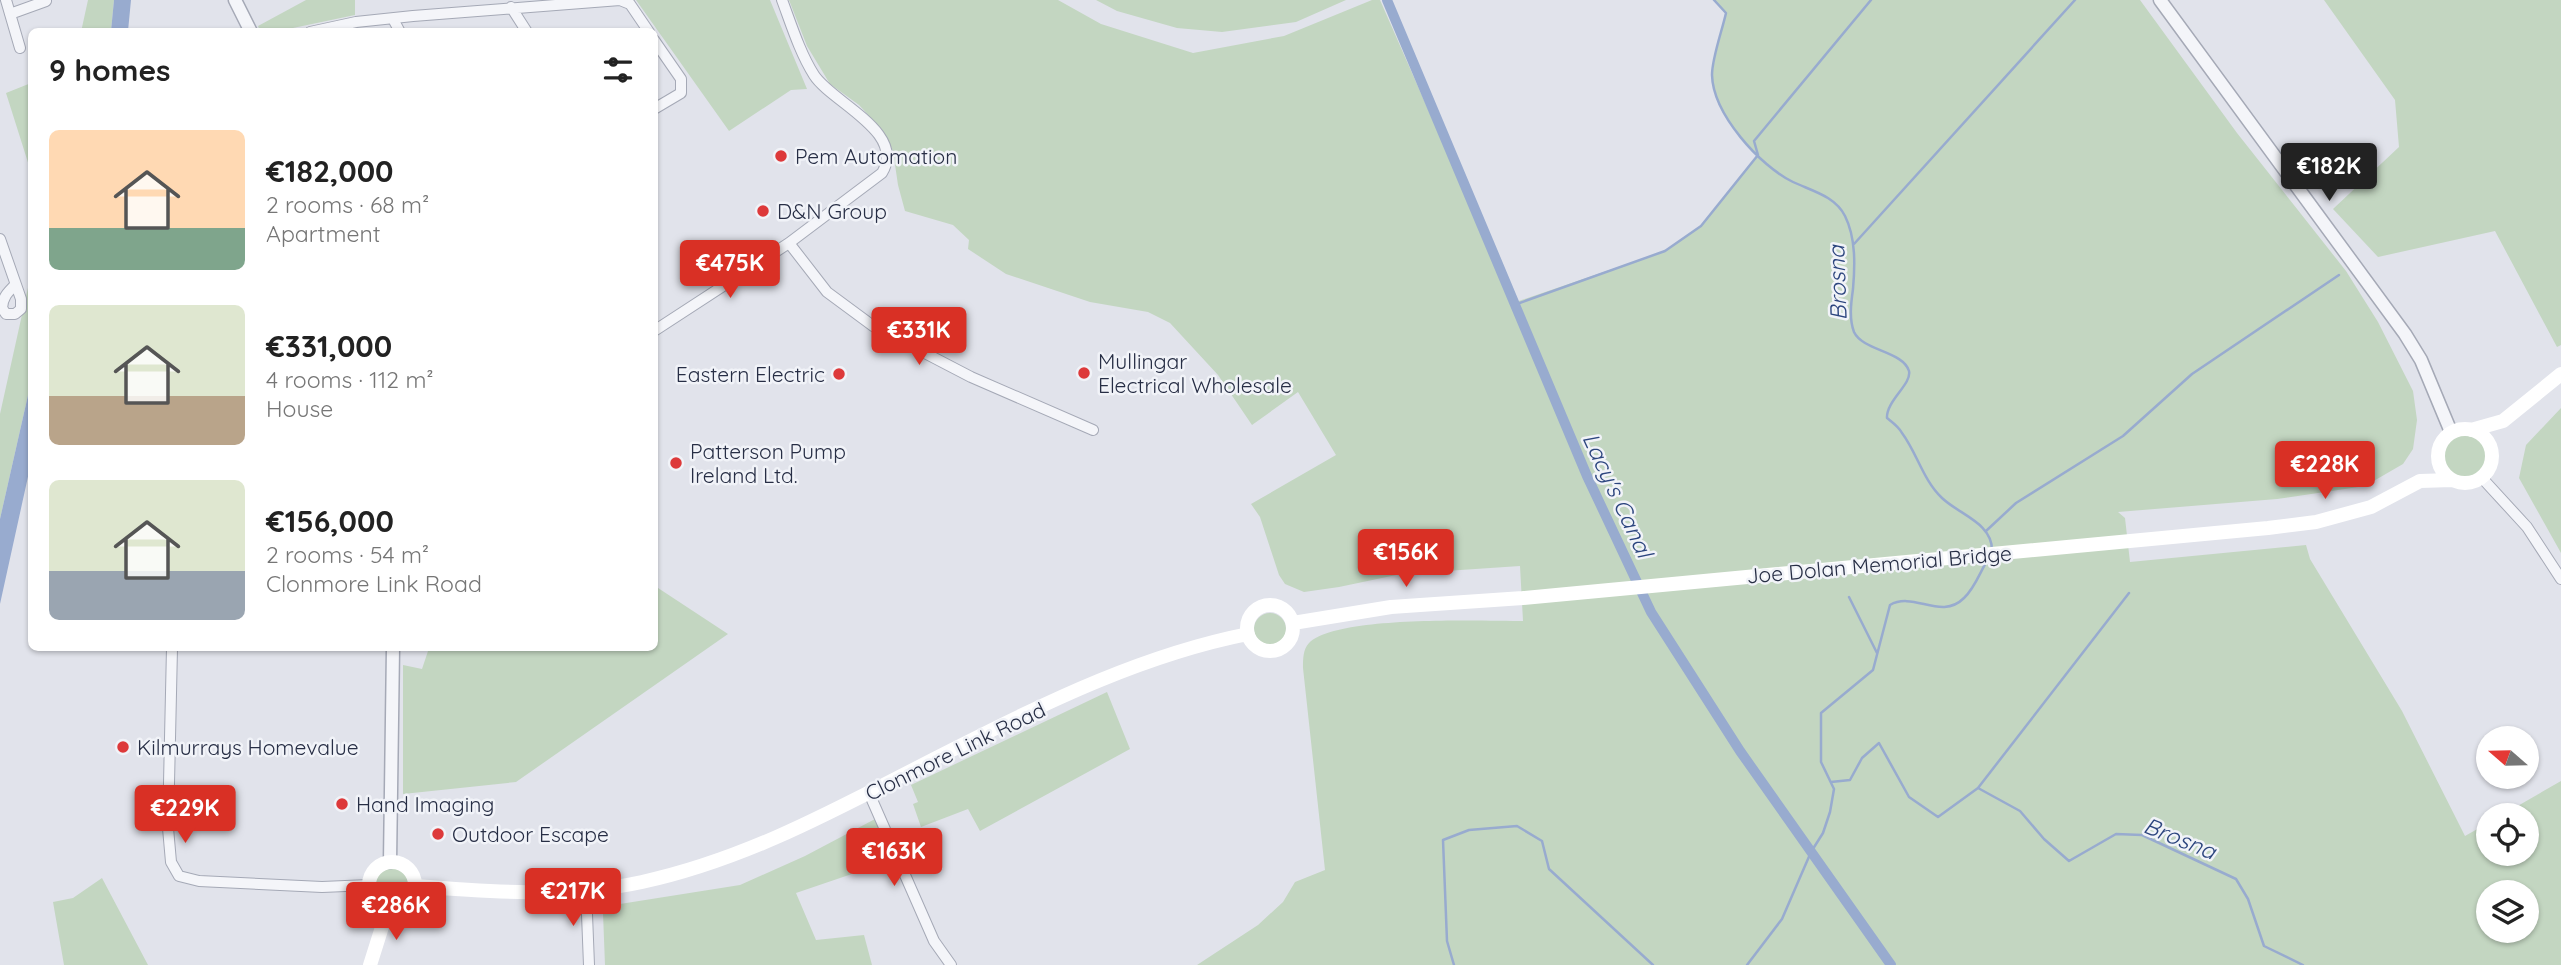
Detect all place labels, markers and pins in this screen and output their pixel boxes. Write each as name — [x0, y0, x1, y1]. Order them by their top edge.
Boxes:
place label: Pem Automation — [795, 143, 957, 169]
pin: €182K — [2280, 144, 2378, 203]
marker: Pem Automation — [773, 148, 789, 164]
place label: D&N Group — [777, 198, 887, 224]
marker: D&N Group — [755, 203, 771, 219]
pin: €475K — [681, 240, 779, 300]
pin: €331K — [870, 308, 968, 367]
place label: Mullingar Electrical Wholesale — [1098, 348, 1292, 398]
place label: Eastern Electric — [676, 361, 825, 387]
marker: Mullingar Electrical Wholesale — [1076, 365, 1092, 381]
marker: Eastern Electric — [831, 366, 847, 382]
place label: Patterson Pump Ireland Ltd. — [690, 438, 846, 488]
pin: €228K — [2276, 442, 2374, 501]
marker: Patterson Pump Ireland Ltd. — [668, 455, 684, 471]
pin: €156K — [1357, 530, 1455, 589]
place label: Kilmurrays Homevalue — [137, 734, 359, 760]
marker: Kilmurrays Homevalue — [115, 739, 131, 755]
pin: €229K — [136, 786, 234, 845]
place label: Hand Imaging — [356, 791, 494, 817]
marker: Hand Imaging — [334, 796, 350, 812]
place label: Outdoor Escape — [452, 821, 609, 847]
marker: Outdoor Escape — [430, 826, 446, 842]
pin: €163K — [845, 828, 943, 888]
pin: €217K — [524, 869, 622, 928]
pin: €286K — [347, 883, 445, 942]

